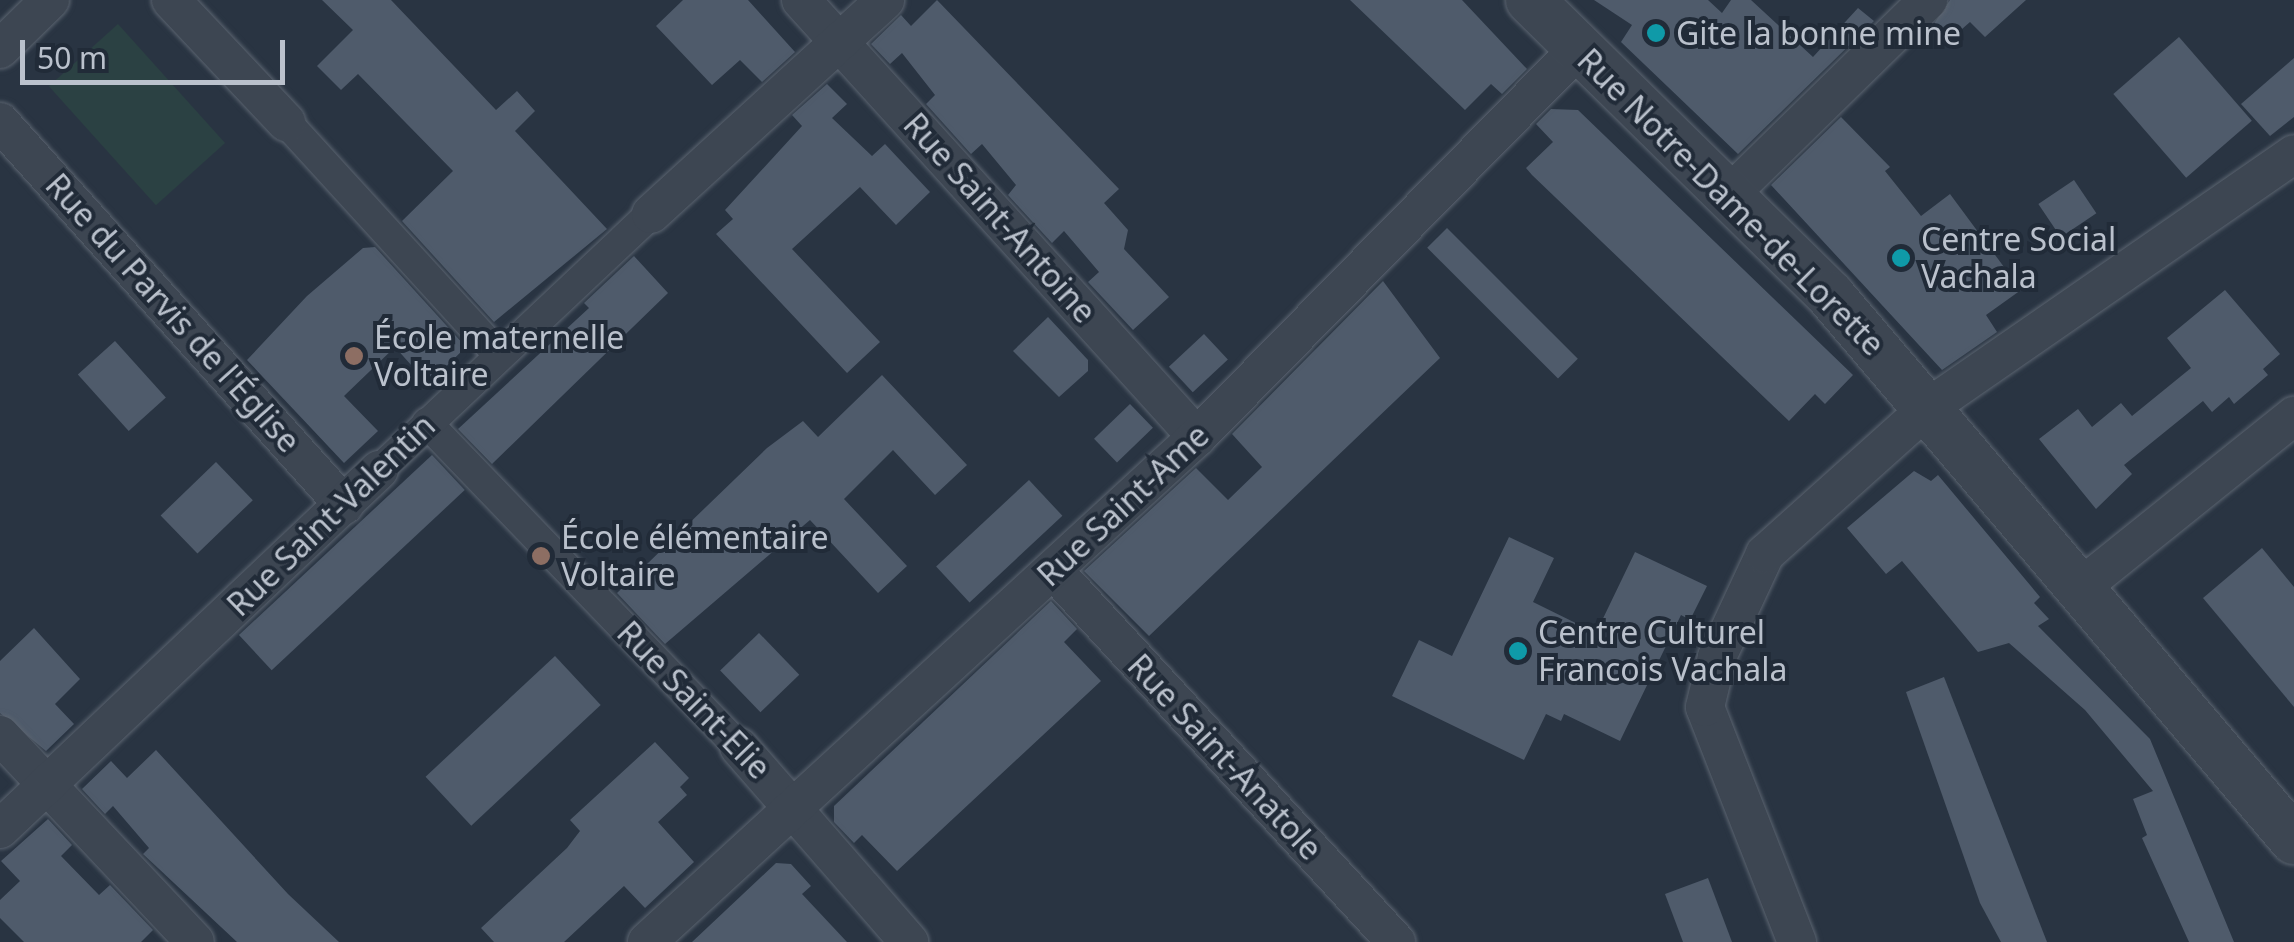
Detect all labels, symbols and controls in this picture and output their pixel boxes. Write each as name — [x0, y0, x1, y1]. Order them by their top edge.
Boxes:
place label: Gite la bonne mine — [1676, 14, 1961, 52]
scale bar — [25, 20, 290, 82]
marker: Gite la bonne mine — [1645, 22, 1667, 44]
text: 50 m — [37, 37, 107, 78]
street label: Rue Notre-Dame-de-Lorette — [1570, 41, 1892, 363]
street label: Rue Saint-Antoine — [896, 105, 1104, 331]
street label: Rue du Parvis de l'Église — [38, 166, 308, 460]
place label: Centre Social Vachala — [1921, 221, 2116, 296]
marker: Centre Social Vachala — [1890, 247, 1912, 269]
place label: École maternelle Voltaire — [374, 319, 624, 394]
marker: École maternelle Voltaire — [343, 345, 365, 367]
street label: Rue Saint-Valentin — [219, 406, 443, 624]
street label: Rue Saint-Ame — [1030, 416, 1216, 594]
place label: École élémentaire Voltaire — [561, 519, 829, 594]
marker: École élémentaire Voltaire — [530, 545, 552, 567]
street label: Rue Saint-Elie — [609, 613, 779, 787]
place label: Centre Culturel Francois Vachala — [1538, 614, 1787, 689]
marker: Centre Culturel Francois Vachala — [1507, 640, 1529, 662]
street label: Rue Saint-Anatole — [1120, 646, 1330, 868]

